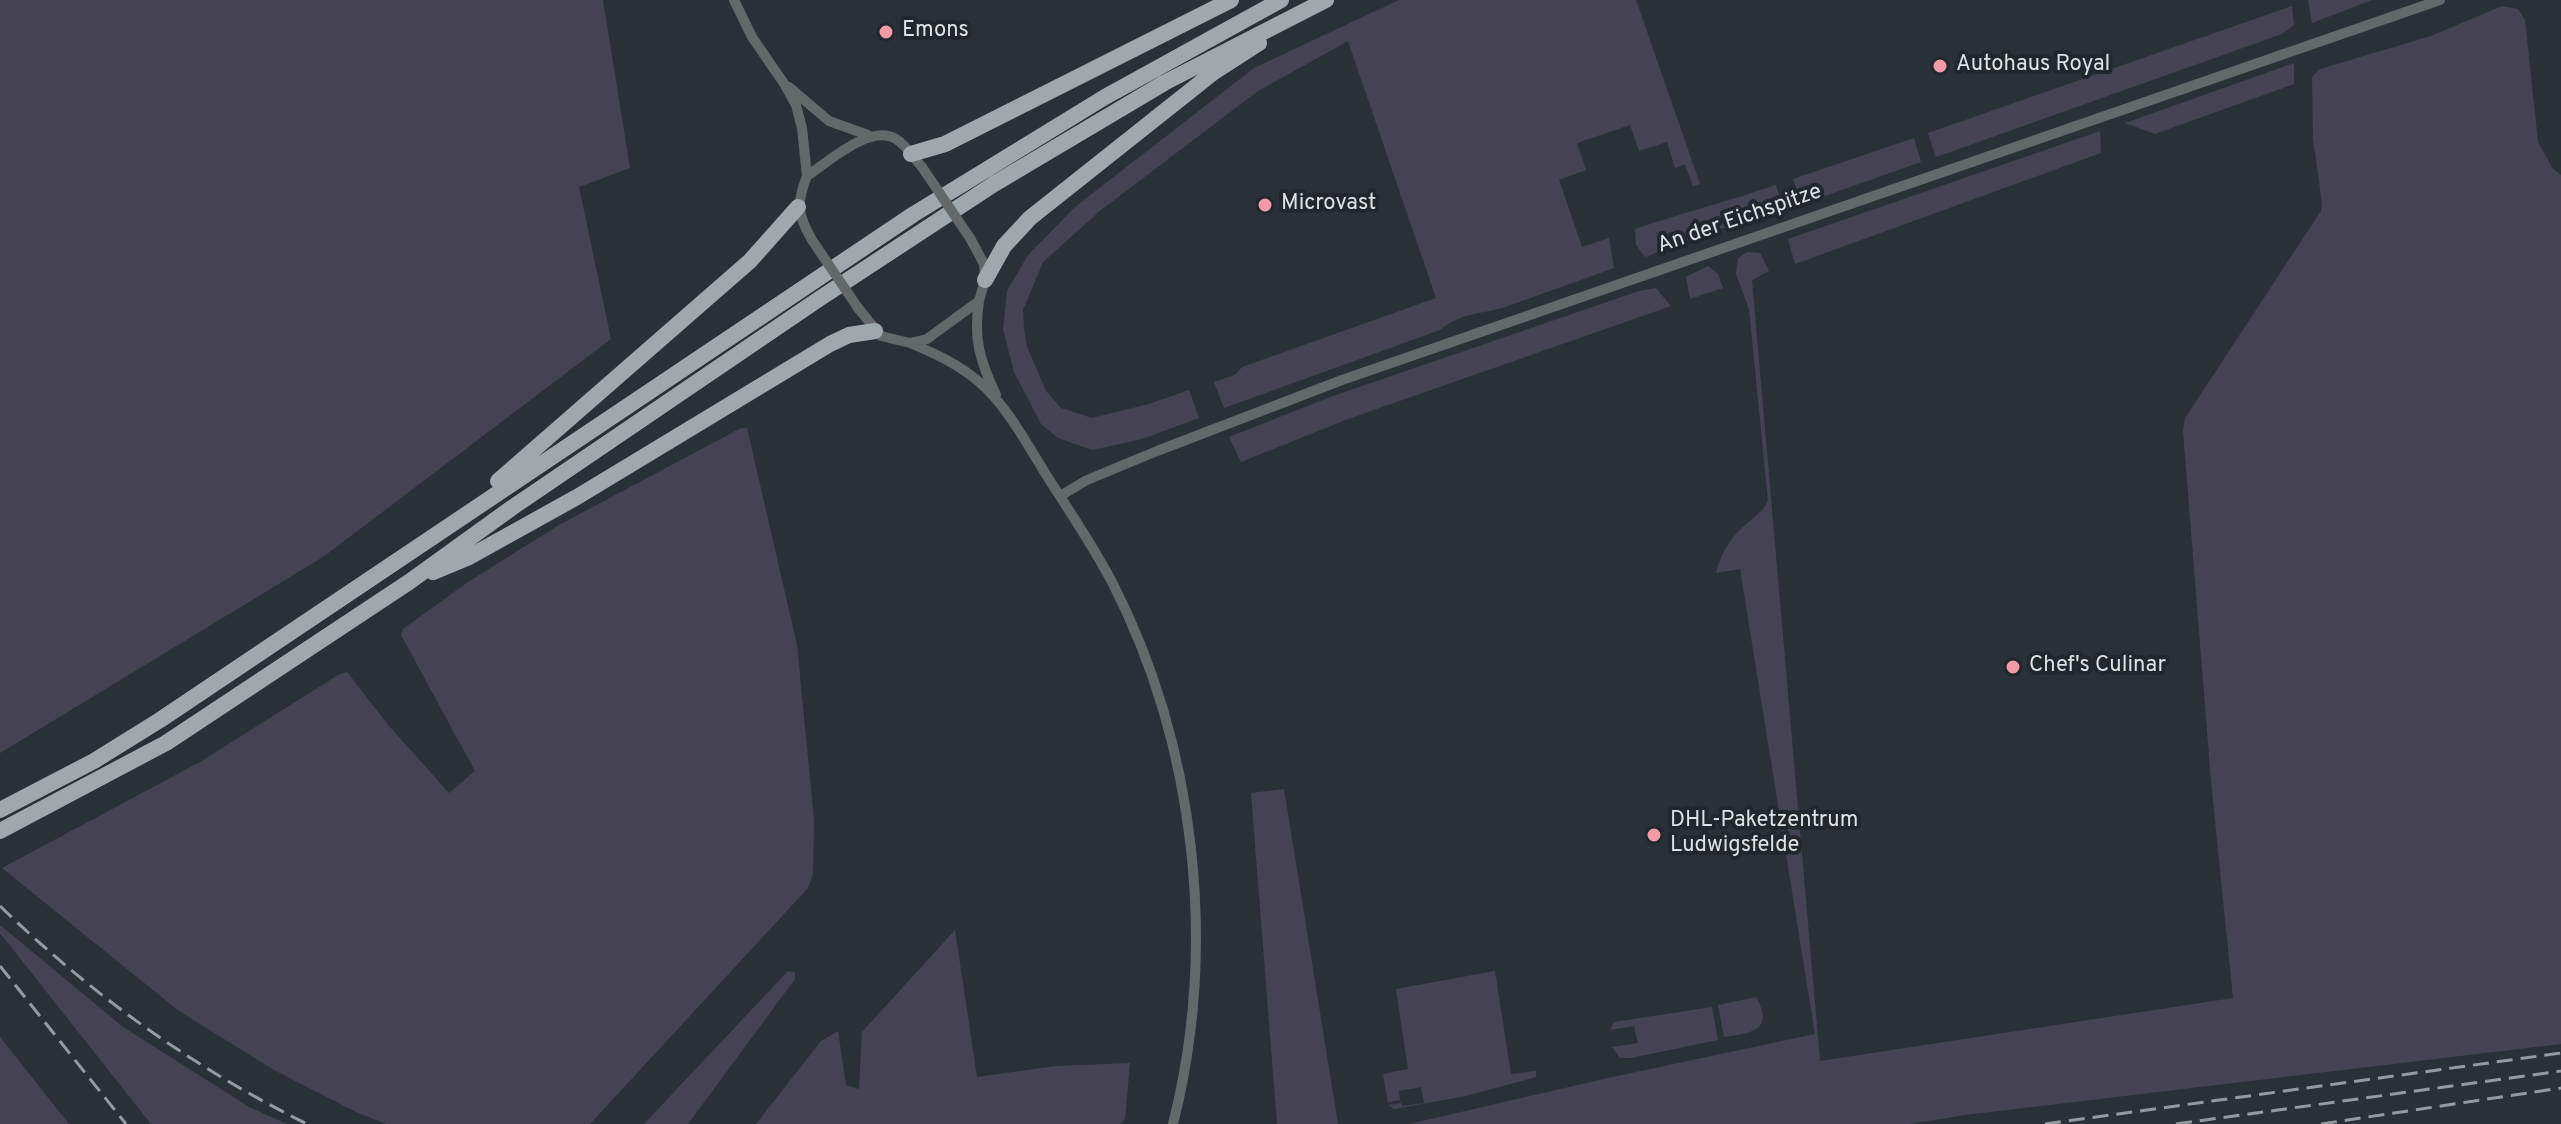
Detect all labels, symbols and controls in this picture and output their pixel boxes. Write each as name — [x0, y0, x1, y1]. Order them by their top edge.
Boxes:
place label: Emons — [902, 19, 969, 45]
marker: Emons — [877, 23, 895, 41]
place label: Autohaus Royal — [1956, 53, 2110, 79]
marker: Autohaus Royal — [1931, 57, 1949, 75]
street label: An der Eichspitze — [1654, 180, 1826, 260]
place label: Microvast — [1281, 192, 1376, 218]
marker: Microvast — [1256, 196, 1274, 214]
place label: Chef's Culinar — [2029, 654, 2166, 680]
marker: Chef's Culinar — [2004, 658, 2022, 676]
place label: DHL-Paketzentrum Ludwigsfelde — [1670, 809, 1858, 860]
marker: DHL-Paketzentrum Ludwigsfelde — [1645, 826, 1663, 844]

